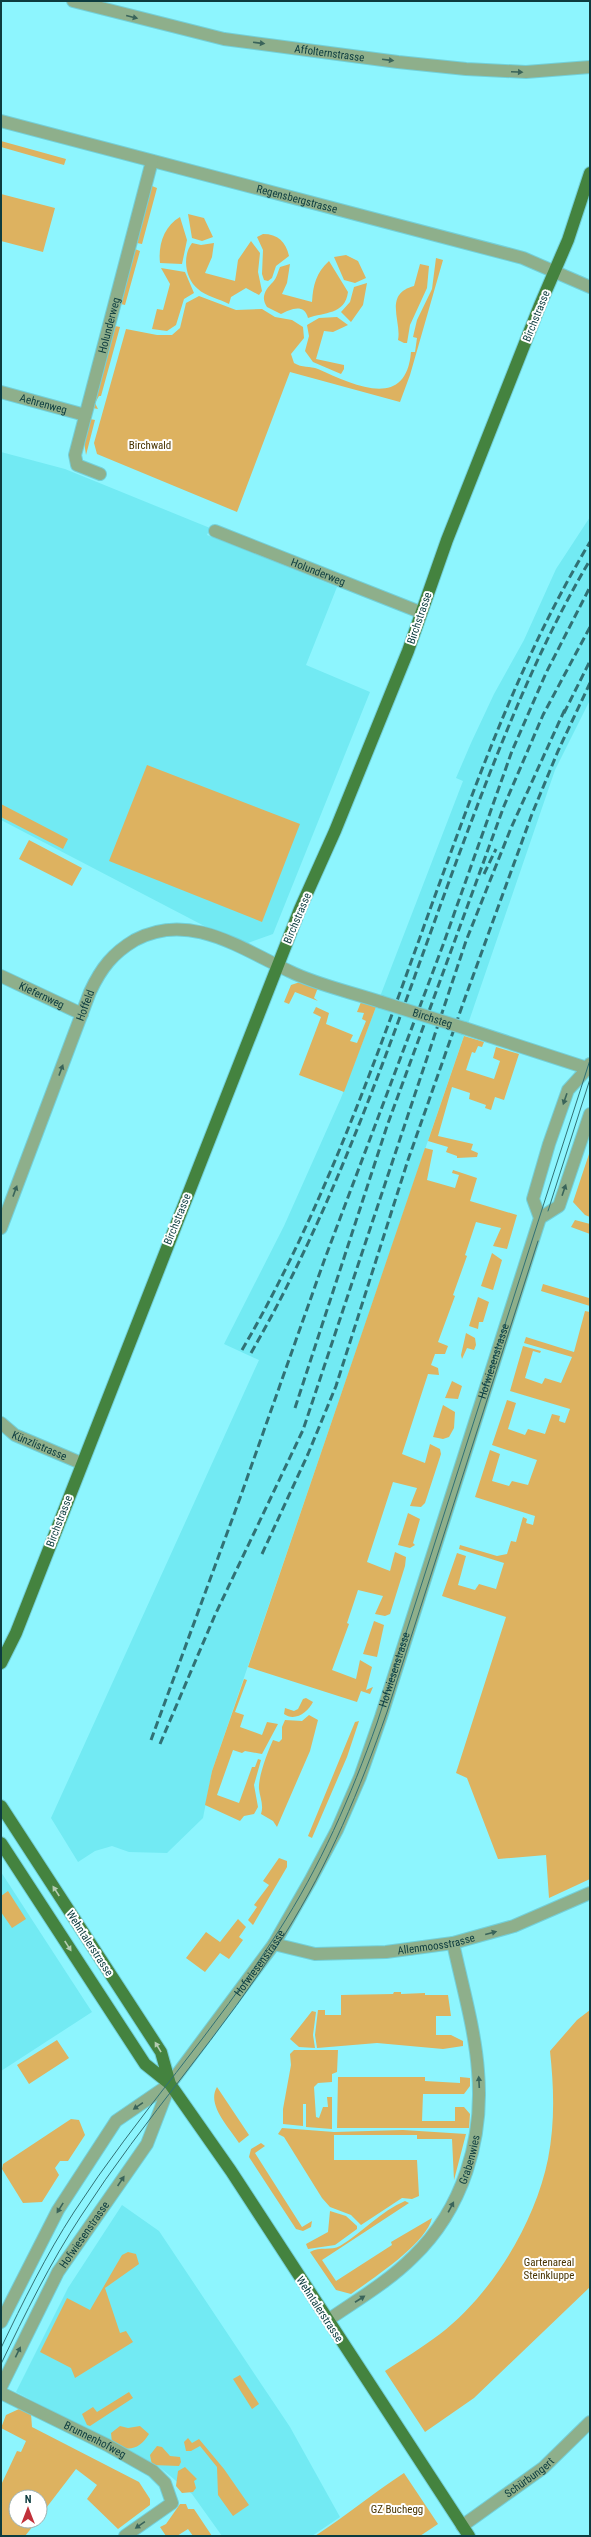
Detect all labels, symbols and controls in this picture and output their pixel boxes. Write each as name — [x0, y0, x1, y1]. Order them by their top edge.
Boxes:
one-way arrow — [125, 15, 138, 21]
one-way arrow — [253, 40, 265, 47]
street label: Affolternstrasse — [294, 42, 365, 64]
one-way arrow — [382, 57, 394, 63]
one-way arrow — [511, 68, 523, 75]
street label: Regensbergstrasse — [255, 182, 339, 216]
street label: Birchstrasse — [520, 289, 553, 344]
street label: Holunderweg — [96, 296, 123, 355]
street label: Aehrenweg — [18, 391, 68, 417]
park label: Birchwald — [129, 439, 171, 452]
street label: Holunderweg — [289, 556, 347, 589]
street label: Birchstrasse — [405, 590, 434, 646]
street label: Birchstrasse — [281, 891, 314, 946]
street label: Kiefernweg — [17, 979, 66, 1012]
street label: Hoffeld — [74, 988, 97, 1023]
street label: Birchsteg — [411, 1006, 454, 1031]
one-way arrow — [59, 1064, 65, 1076]
one-way arrow — [562, 1093, 568, 1105]
one-way arrow — [561, 1184, 567, 1196]
one-way arrow — [12, 1185, 18, 1197]
street label: Birchstrasse — [161, 1192, 194, 1247]
street label: Hofwiesenstrasse — [476, 1322, 512, 1400]
street label: Künzlistrasse — [10, 1428, 69, 1463]
street label: Birchstrasse — [44, 1494, 75, 1549]
street label: Hofwiesenstrasse — [377, 1630, 413, 1709]
one-way arrow — [53, 1885, 60, 1897]
street label: Wehntalerstrasse — [64, 1908, 116, 1978]
street label: Hofwiesenstrasse — [232, 1928, 288, 1999]
one-way arrow — [485, 1930, 497, 1936]
street label: Allenmoosstrasse — [397, 1931, 476, 1957]
one-way arrow — [64, 1941, 72, 1951]
one-way arrow — [154, 2041, 161, 2053]
one-way arrow — [475, 2076, 482, 2088]
one-way arrow — [133, 2102, 143, 2110]
street label: Grabenwies — [456, 2134, 482, 2186]
one-way arrow — [117, 2176, 125, 2187]
street label: Hofwiesenstrasse — [57, 2199, 112, 2271]
one-way arrow — [56, 2202, 63, 2214]
one-way arrow — [448, 2202, 454, 2213]
park label: Gartenareal Steinkluppe — [524, 2256, 574, 2282]
street label: Wehntalerstrasse — [294, 2274, 346, 2344]
one-way arrow — [355, 2295, 366, 2303]
one-way arrow — [15, 2347, 22, 2358]
street label: Brunnenhofweg — [62, 2419, 128, 2461]
street label: Schürbungert — [502, 2455, 557, 2500]
north arrow — [8, 2489, 48, 2529]
text: N — [25, 2493, 32, 2506]
park label: GZ Buchegg — [371, 2503, 423, 2516]
one-way arrow — [135, 2521, 146, 2529]

